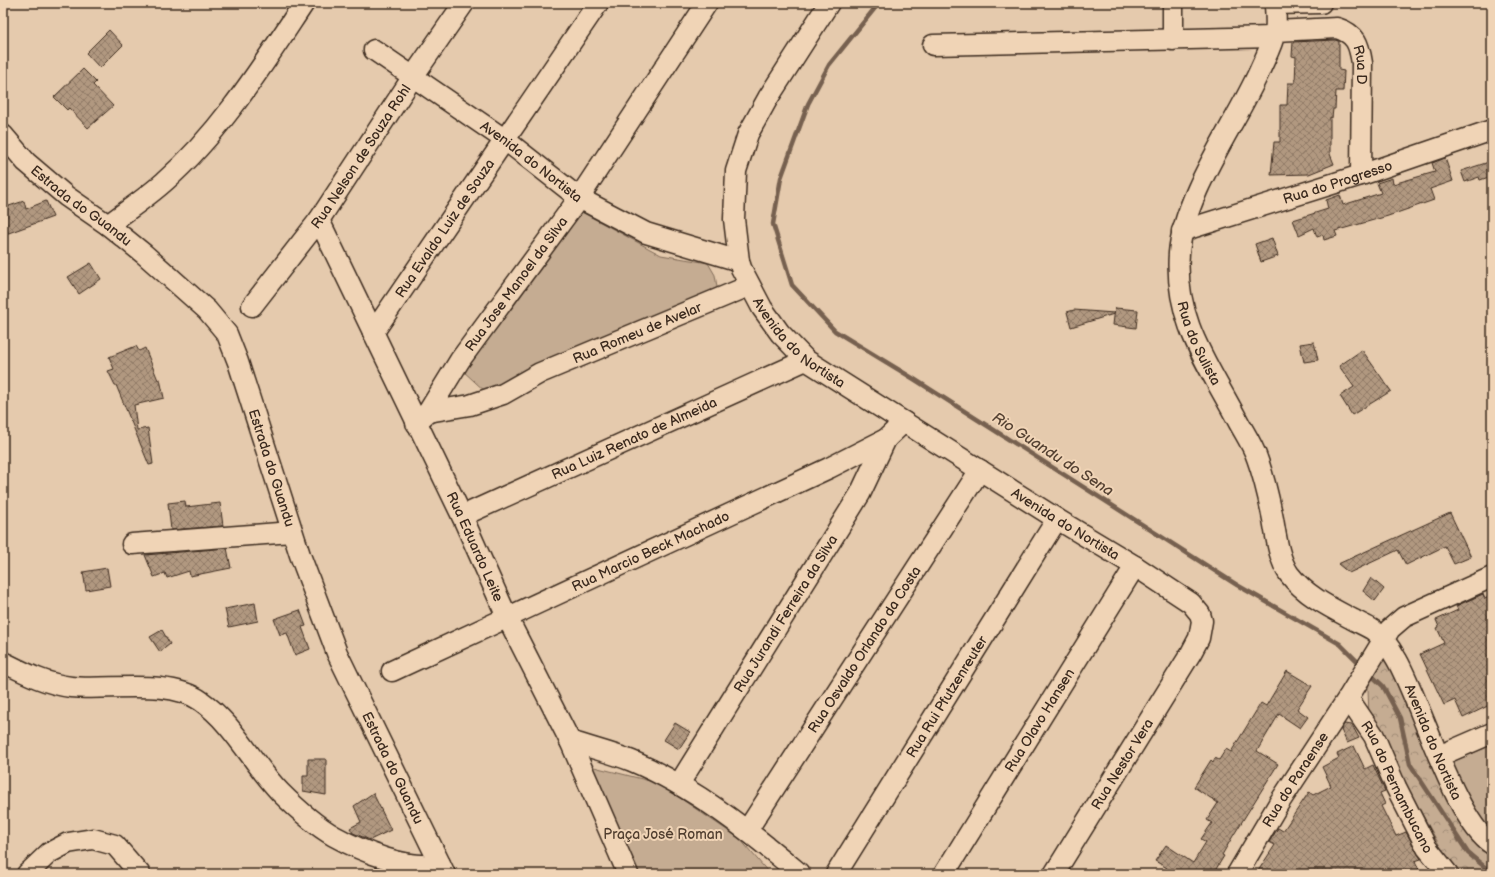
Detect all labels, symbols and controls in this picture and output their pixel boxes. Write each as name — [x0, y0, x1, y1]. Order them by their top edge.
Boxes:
street label: Rua D — [1349, 43, 1370, 85]
street label: Rua Nelson de Souza Rohl — [307, 81, 414, 232]
street label: Avenida do Nortista — [477, 117, 586, 206]
street label: Rua Evaldo Luiz de Souza — [392, 156, 498, 301]
street label: Rua do Progresso — [1281, 157, 1395, 208]
street label: Estrada do Guandu — [27, 162, 135, 250]
street label: Rua Jose Manoel da Silva — [461, 213, 572, 355]
street label: Avenida do Nortista — [749, 295, 848, 392]
street label: Rua Romeu de Avelar — [570, 298, 705, 367]
street label: Rua do Sulista — [1173, 299, 1225, 388]
street label: Rua Luiz Renato de Almeida — [549, 393, 720, 483]
street label: Estrada do Guandu — [245, 407, 298, 529]
water label: Rio Guandu do Sena — [989, 408, 1117, 501]
street label: Avenida do Nortista — [1008, 484, 1123, 564]
street label: Rua Eduardo Leite — [443, 489, 507, 604]
street label: Rua Marcio Beck Machado — [569, 507, 732, 595]
street label: Rua Jurandi Ferreira da Silva — [730, 532, 841, 696]
street label: Rua Osvaldo Orlando da Costa — [804, 563, 925, 736]
street label: Rua Rui Pfutzenreuter — [903, 632, 992, 761]
street label: Rua Olavo Hansen — [1001, 665, 1078, 775]
street label: Avenida do Nortista — [1401, 682, 1465, 803]
street label: Estrada do Guandu — [358, 709, 427, 827]
street label: Rua Nestor Vera — [1088, 716, 1157, 813]
street label: Rua do Pernambucano — [1357, 718, 1436, 857]
street label: Rua do Paraense — [1259, 729, 1332, 830]
park label: Praça José Roman — [603, 826, 723, 843]

